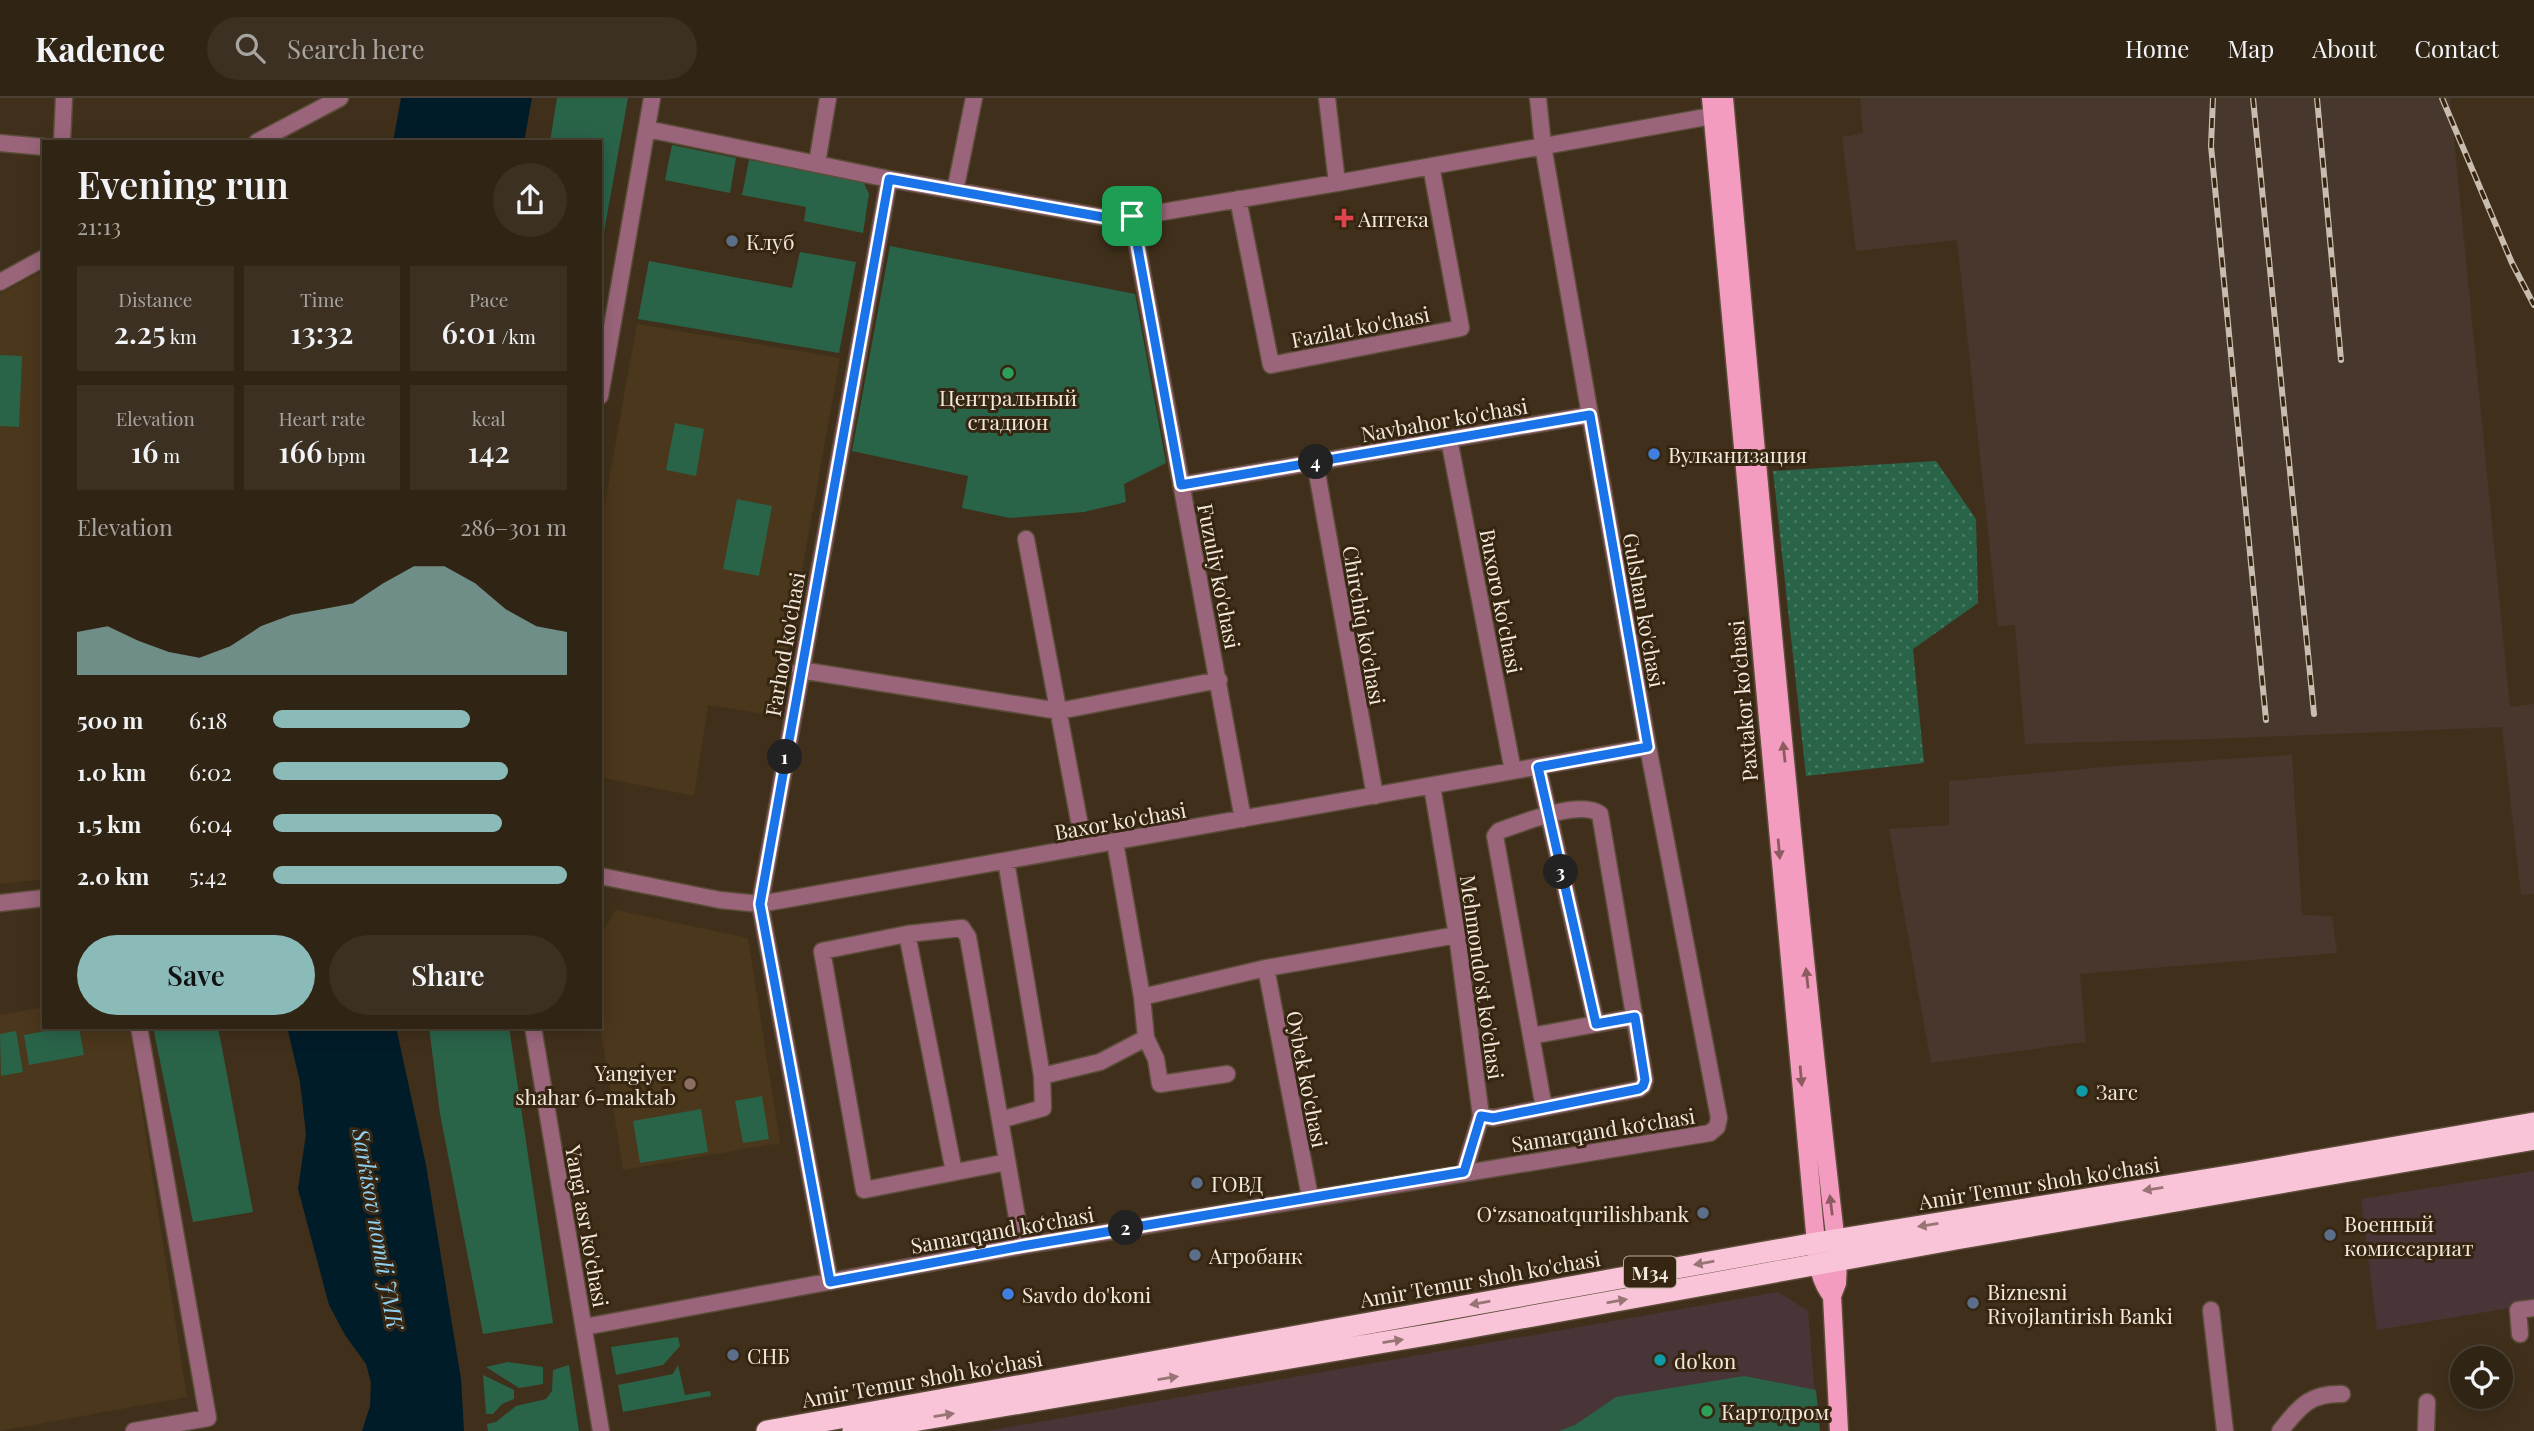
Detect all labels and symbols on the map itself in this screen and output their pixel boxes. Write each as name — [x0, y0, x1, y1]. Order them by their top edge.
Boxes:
pin — [1102, 186, 1162, 246]
place label: Аптека — [1357, 204, 1429, 232]
marker: Аптека — [1336, 210, 1352, 226]
place label: Клуб — [746, 227, 794, 255]
marker: Клуб — [724, 233, 740, 249]
street label: Fazilat ko'chasi — [1288, 299, 1432, 353]
marker: Центральный стадион — [1000, 365, 1016, 381]
place label: Центральный стадион — [939, 383, 1077, 435]
street label: Navbahor ko'chasi — [1358, 391, 1530, 447]
place label: Вулканизация — [1668, 440, 1807, 468]
pin: 4 — [1298, 444, 1334, 480]
marker: Вулканизация — [1646, 446, 1662, 462]
street label: Fuzuliy ko'chasi — [1192, 501, 1248, 651]
street label: Buxoro ko'chasi — [1474, 526, 1530, 676]
street label: Gulshan ko'chasi — [1618, 530, 1672, 690]
street label: Chirchiq ko'chasi — [1337, 543, 1393, 707]
street label: Farhod ko'chasi — [758, 570, 810, 718]
street label: Paxtakor ko'chasi — [1721, 619, 1763, 783]
pin: 1 — [768, 740, 802, 774]
one-way arrow — [1778, 741, 1789, 763]
street label: Baxor ko'chasi — [1052, 795, 1188, 845]
one-way arrow — [1774, 838, 1785, 860]
pin: 3 — [1544, 854, 1578, 890]
street label: Mehmondo'st ko'chasi — [1455, 873, 1511, 1081]
one-way arrow — [1801, 967, 1812, 989]
street label: Oybek ko'chasi — [1281, 1008, 1335, 1150]
place label: Yangiyer shahar 6-maktab — [515, 1058, 677, 1110]
one-way arrow — [1796, 1065, 1807, 1087]
marker: Yangiyer shahar 6-maktab — [682, 1076, 698, 1092]
place label: Загс — [2096, 1077, 2138, 1105]
marker: Загс — [2074, 1083, 2090, 1099]
street label: Samarqand ko‘chasi — [1509, 1101, 1697, 1157]
water label: Sarkisov nomli JMK — [346, 1125, 412, 1334]
street label: Yangi asr ko'chasi — [560, 1142, 616, 1309]
street label: Amir Temur shoh ko'chasi — [1915, 1149, 2162, 1215]
place label: ГОВД — [1211, 1169, 1263, 1197]
marker: ГОВД — [1189, 1175, 1205, 1191]
one-way arrow — [2142, 1184, 2164, 1195]
one-way arrow — [1826, 1193, 1837, 1215]
street label: Samarqand ko‘chasi — [908, 1199, 1096, 1259]
place label: Oʻzsanoatqurilishbank — [1476, 1199, 1689, 1227]
marker: Oʻzsanoatqurilishbank — [1695, 1205, 1711, 1221]
place label: Военный комиссариат — [2344, 1209, 2474, 1261]
pin: 2 — [1108, 1210, 1144, 1246]
one-way arrow — [1917, 1220, 1939, 1231]
marker: Военный комиссариат — [2322, 1227, 2338, 1243]
place label: Агробанк — [1208, 1241, 1303, 1269]
street label: Amir Temur shoh ko'chasi — [1357, 1243, 1602, 1313]
marker: Агробанк — [1187, 1247, 1203, 1263]
road number: M34 — [1624, 1256, 1676, 1288]
one-way arrow — [1693, 1257, 1715, 1268]
place label: Biznesni Rivojlantirish Banki — [1987, 1277, 2173, 1329]
place label: Savdo do'koni — [1022, 1280, 1151, 1308]
marker: Savdo do'koni — [1000, 1286, 1016, 1302]
one-way arrow — [1606, 1295, 1628, 1306]
marker: Biznesni Rivojlantirish Banki — [1965, 1295, 1981, 1311]
one-way arrow — [1469, 1298, 1491, 1309]
one-way arrow — [1382, 1335, 1404, 1346]
place label: СНБ — [747, 1341, 790, 1369]
street label: Amir Temur shoh ko'chasi — [799, 1343, 1044, 1413]
place label: do'kon — [1674, 1346, 1737, 1374]
marker: СНБ — [725, 1347, 741, 1363]
marker: do'kon — [1652, 1352, 1668, 1368]
one-way arrow — [1158, 1372, 1180, 1383]
place label: Картодром — [1721, 1397, 1829, 1425]
marker: Картодром — [1699, 1403, 1715, 1419]
one-way arrow — [933, 1409, 955, 1420]

